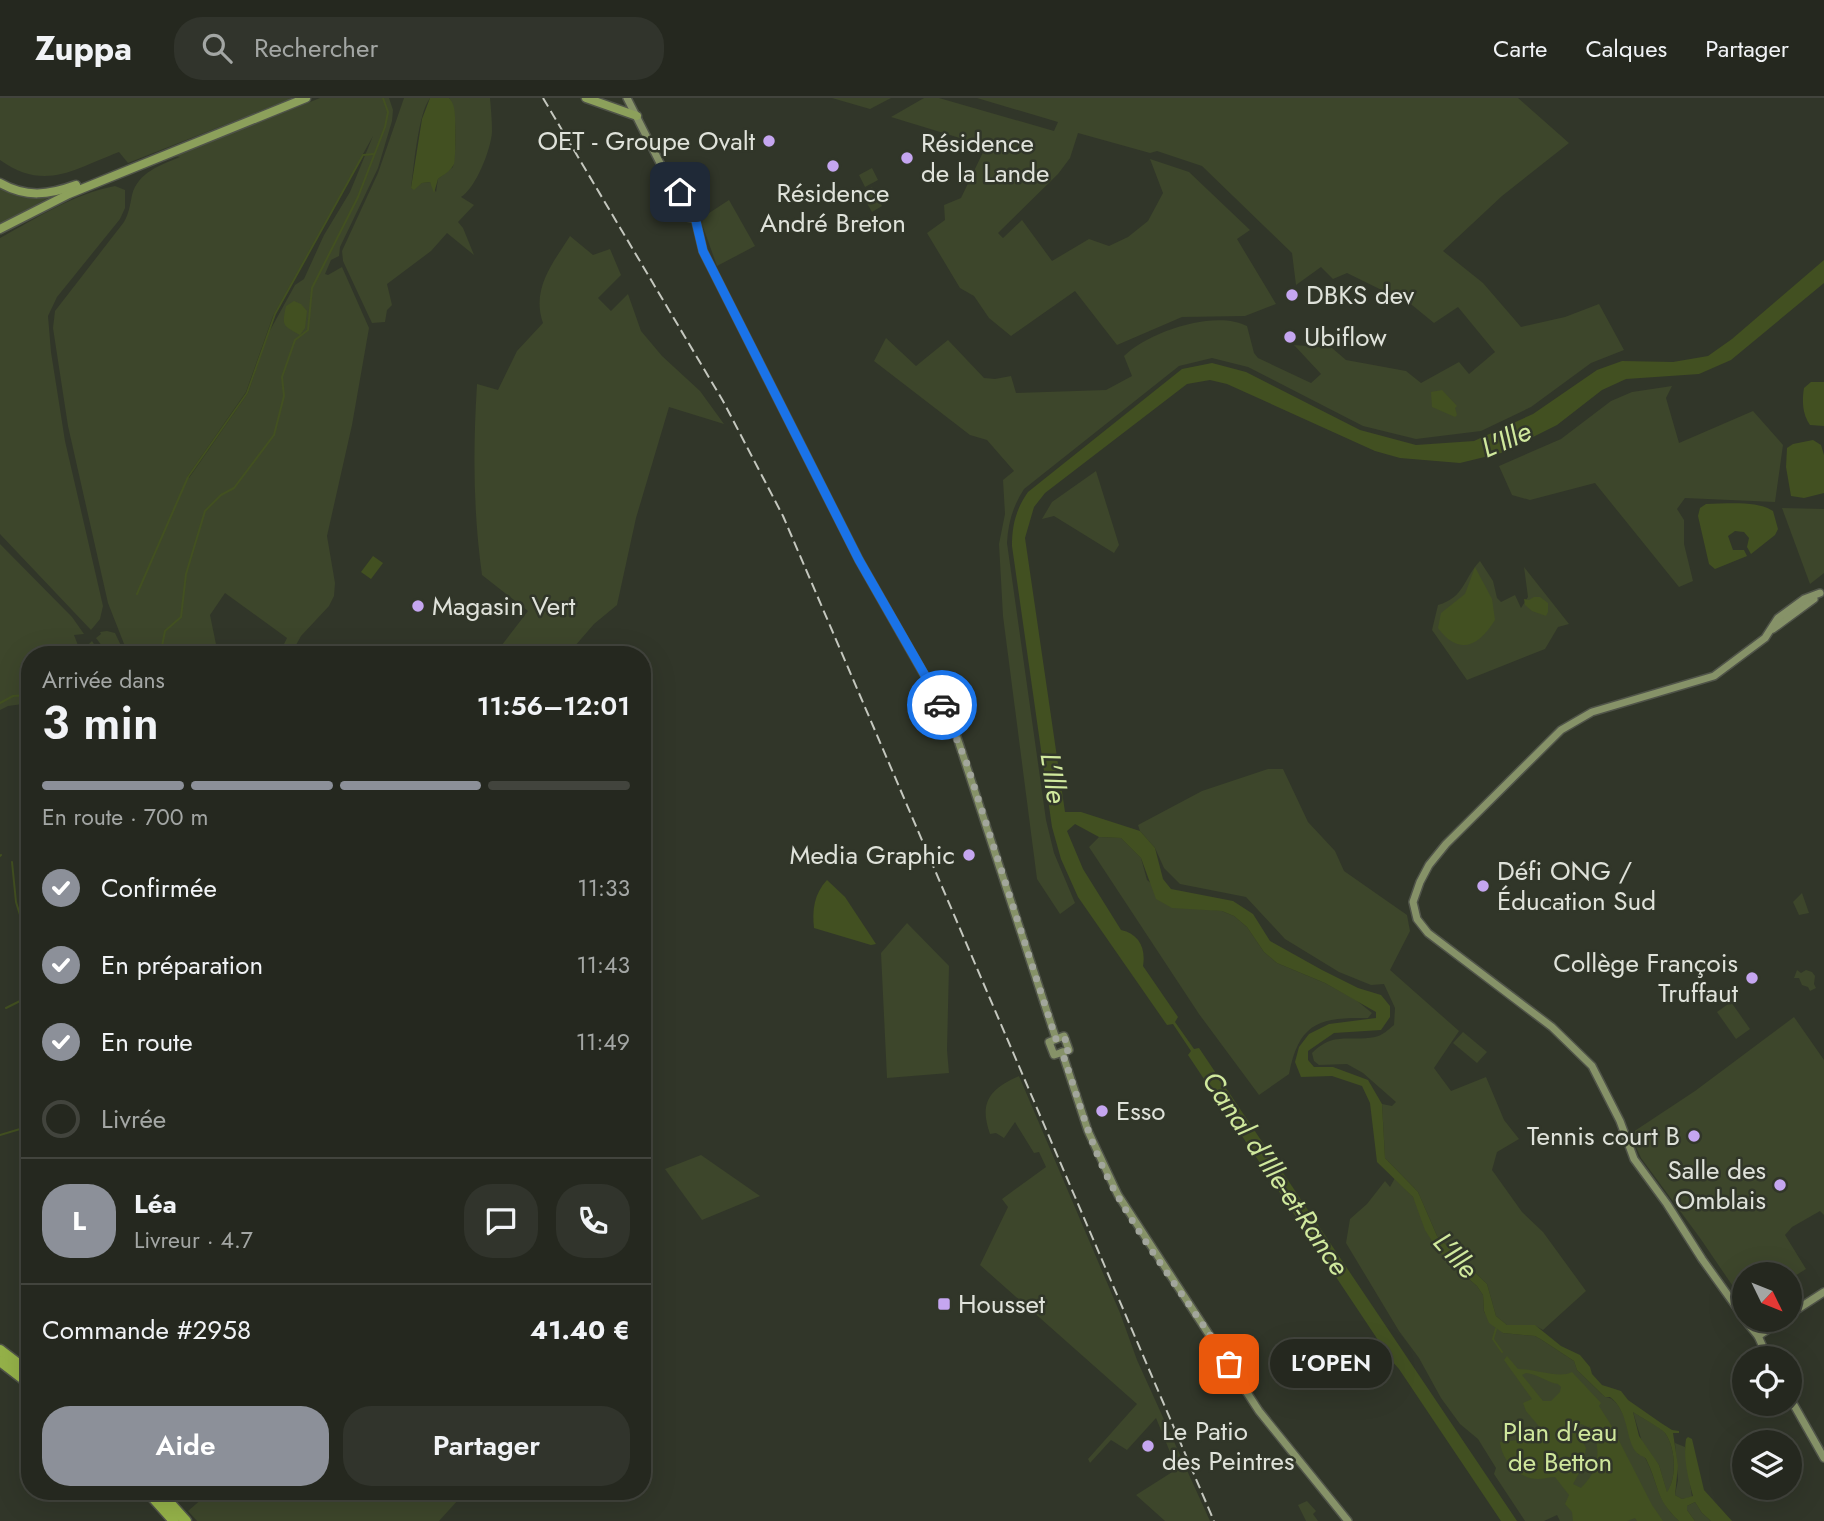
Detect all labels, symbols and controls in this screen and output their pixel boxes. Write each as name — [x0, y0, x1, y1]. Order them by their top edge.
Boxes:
search box — [174, 17, 664, 80]
text: Zuppa — [35, 25, 132, 72]
icon: search — [198, 29, 236, 67]
text: Rechercher — [254, 29, 378, 67]
text: Carte — [1493, 31, 1547, 66]
text: Calques — [1585, 31, 1667, 66]
text: Partager — [1705, 31, 1789, 66]
place label: OET - Groupe Ovalt — [537, 122, 756, 160]
place label: Résidence de la Lande — [921, 124, 1049, 192]
marker: OET - Groupe Ovalt — [761, 133, 777, 149]
marker: Résidence de la Lande — [899, 150, 915, 166]
marker: Résidence André Breton — [825, 158, 841, 174]
pin — [650, 162, 710, 222]
icon: home — [661, 173, 699, 211]
place label: Résidence André Breton — [760, 174, 906, 242]
place label: DBKS dev — [1306, 276, 1415, 314]
marker: DBKS dev — [1284, 287, 1300, 303]
place label: Ubiflow — [1304, 318, 1387, 356]
marker: Ubiflow — [1282, 329, 1298, 345]
water label: L'Ille — [1475, 411, 1538, 468]
place label: Magasin Vert — [432, 587, 576, 625]
marker: Magasin Vert — [410, 598, 426, 614]
text: Arrivée dans — [42, 663, 165, 697]
courier — [907, 670, 977, 740]
icon: car — [923, 686, 961, 724]
text: 11:56–12:01 — [477, 687, 630, 725]
text: 3 min — [42, 690, 159, 756]
water label: L'Ille — [1030, 750, 1077, 806]
text: En route · 700 m — [42, 800, 208, 834]
place label: Media Graphic — [789, 836, 955, 874]
marker: Media Graphic — [961, 847, 977, 863]
place label: Défi ONG / Éducation Sud — [1497, 852, 1656, 920]
icon: check — [42, 869, 80, 907]
text: Confirmée — [101, 869, 217, 907]
text: 11:33 — [577, 871, 630, 905]
marker: Défi ONG / Éducation Sud — [1475, 878, 1491, 894]
place label: Collège François Truffaut — [1553, 944, 1739, 1012]
icon: check — [42, 946, 80, 984]
text: En préparation — [101, 946, 263, 984]
text: 11:43 — [576, 948, 630, 982]
marker: Collège François Truffaut — [1744, 970, 1760, 986]
icon: check — [42, 1023, 80, 1061]
text: En route — [101, 1023, 193, 1061]
text: 11:49 — [576, 1025, 630, 1059]
water label: Canal d'Ille-et-Rance — [1192, 1063, 1359, 1284]
place label: Esso — [1116, 1092, 1165, 1130]
text: Livrée — [101, 1100, 166, 1138]
marker: Esso — [1094, 1103, 1110, 1119]
place label: Tennis court B — [1527, 1117, 1680, 1155]
marker: Tennis court B — [1686, 1128, 1702, 1144]
place label: Salle des Omblais — [1667, 1151, 1766, 1219]
marker: Salle des Omblais — [1772, 1177, 1788, 1193]
button: chat — [464, 1184, 538, 1258]
button: phone — [556, 1184, 630, 1258]
text: Léa — [134, 1185, 177, 1223]
text: L — [72, 1202, 86, 1240]
text: Livreur · 4.7 — [134, 1223, 253, 1257]
water label: L'Ille — [1423, 1223, 1488, 1288]
north arrow — [1732, 1262, 1802, 1332]
map controls — [1732, 1262, 1802, 1500]
place label: Housset — [958, 1285, 1046, 1323]
marker: Housset — [936, 1296, 952, 1312]
text: Commande #2958 — [42, 1311, 251, 1349]
text: 41.40 € — [530, 1311, 630, 1349]
pin — [1199, 1334, 1259, 1394]
callout: L’OPEN — [1271, 1340, 1394, 1388]
icon: bag — [1210, 1345, 1248, 1383]
text: L’OPEN — [1291, 1346, 1371, 1380]
button: locate — [1732, 1346, 1802, 1416]
button: Aide — [42, 1406, 329, 1486]
button: Partager — [343, 1406, 630, 1486]
place label: Le Patio des Peintres — [1162, 1412, 1294, 1480]
park label: Plan d'eau de Betton — [1503, 1413, 1617, 1481]
button: layers — [1732, 1430, 1802, 1500]
marker: Le Patio des Peintres — [1140, 1438, 1156, 1454]

